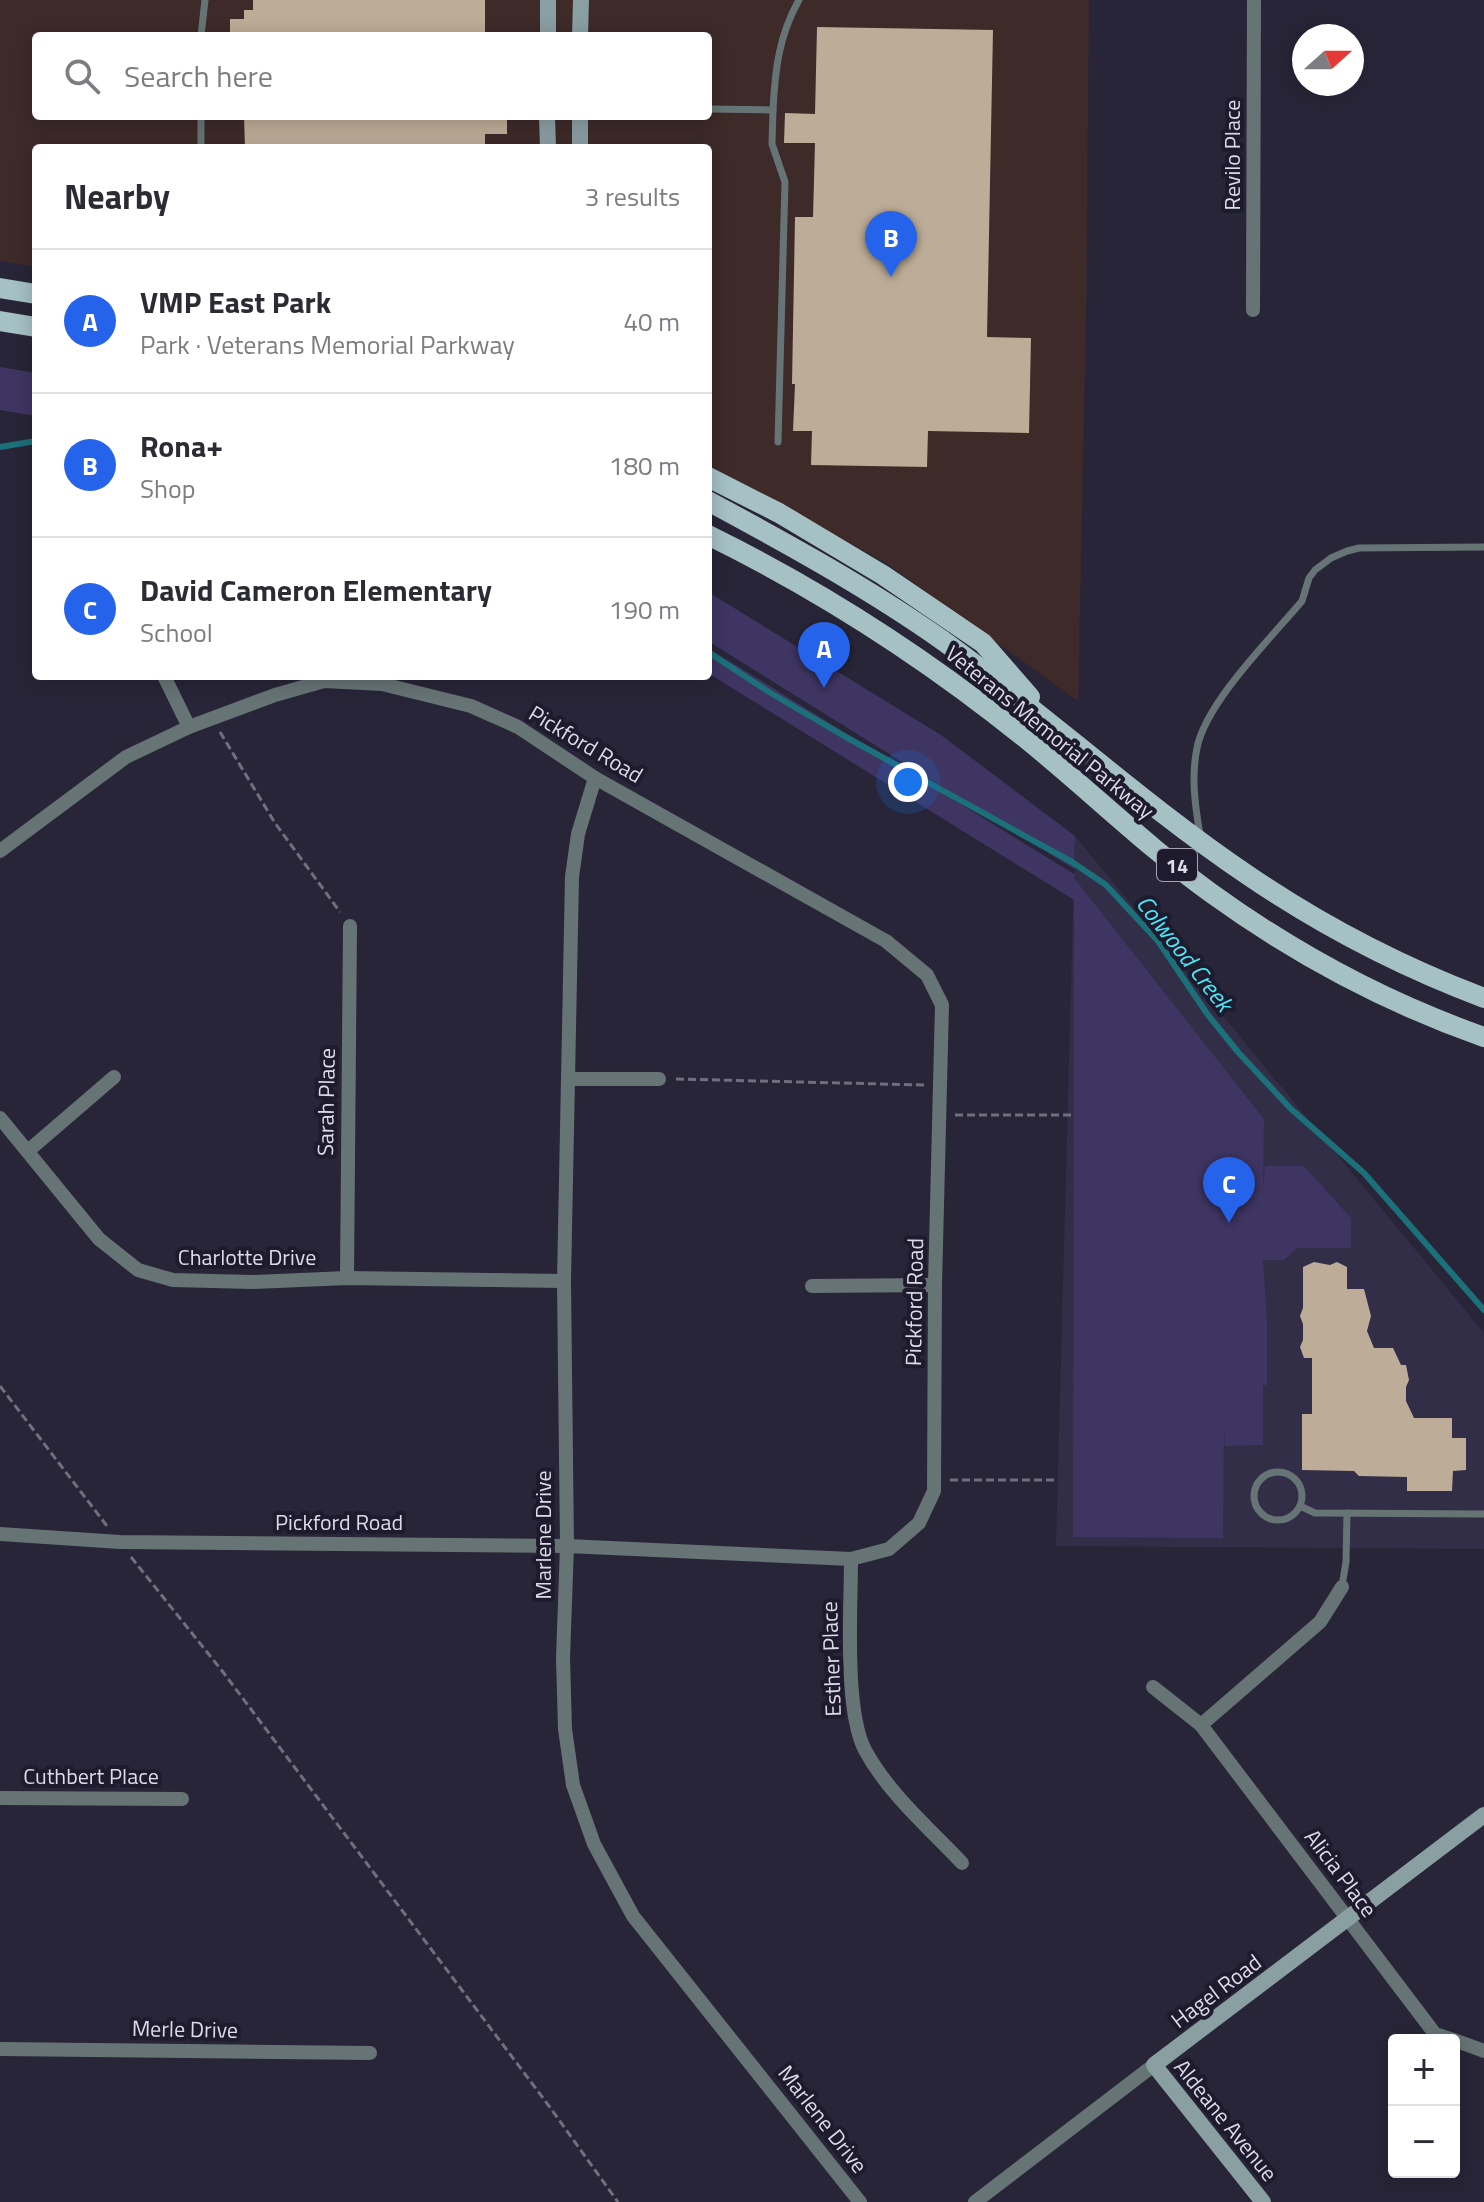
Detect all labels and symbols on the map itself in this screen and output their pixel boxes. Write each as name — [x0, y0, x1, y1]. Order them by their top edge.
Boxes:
north arrow — [1292, 24, 1364, 96]
street label: Revilo Place — [1215, 100, 1249, 210]
pin: B — [865, 211, 917, 277]
pin: A — [798, 622, 850, 688]
street label: Veterans Memorial Parkway — [938, 637, 1162, 827]
street label: Pickford Road — [522, 696, 650, 792]
your location — [888, 762, 928, 802]
road number: 14 — [1157, 849, 1197, 881]
water label: Colwood Creek — [1128, 887, 1244, 1022]
street label: Sarah Place — [308, 1048, 344, 1156]
pin: C — [1203, 1157, 1255, 1223]
street label: Pickford Road — [896, 1238, 932, 1366]
street label: Charlotte Drive — [178, 1240, 316, 1274]
street label: Marlene Drive — [526, 1470, 560, 1600]
street label: Pickford Road — [275, 1505, 403, 1539]
street label: Esther Place — [812, 1601, 850, 1717]
street label: Cuthbert Place — [23, 1759, 159, 1793]
street label: Alicia Place — [1296, 1822, 1386, 1924]
street label: Hagel Road — [1164, 1946, 1268, 2036]
street label: Merle Drive — [132, 2011, 238, 2047]
street label: Aldeane Avenue — [1166, 2052, 1286, 2188]
street label: Marlene Drive — [770, 2058, 876, 2180]

